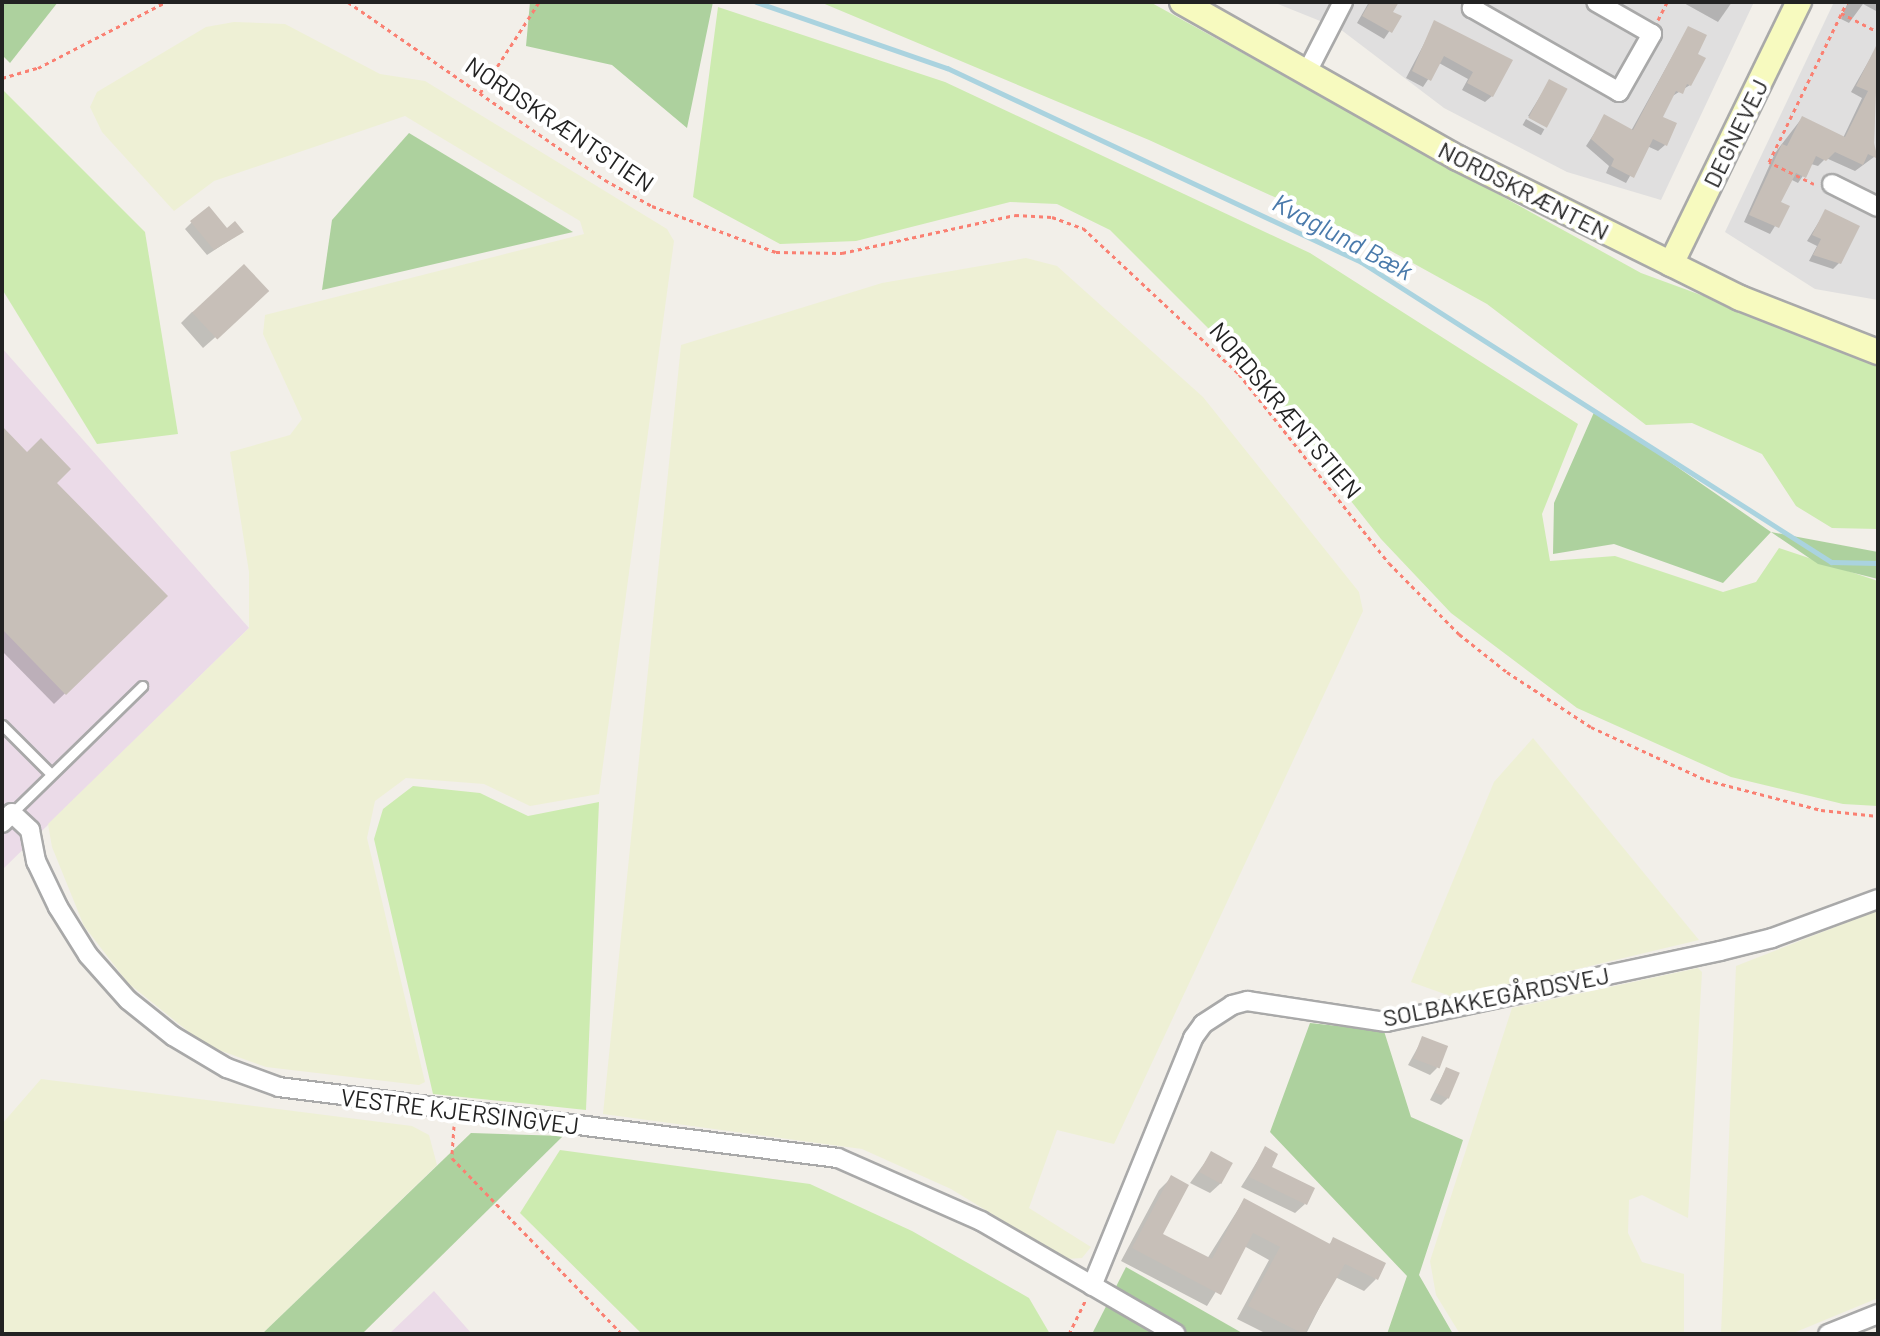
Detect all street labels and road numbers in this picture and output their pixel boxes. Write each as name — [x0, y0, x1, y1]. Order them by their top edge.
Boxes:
street label: NORDSKRÆNTSTIEN — [460, 50, 660, 198]
street label: DEGNEVEJ — [1696, 74, 1774, 192]
street label: NORDSKRÆNTEN — [1434, 135, 1614, 245]
street label: NORDSKRÆNTSTIEN — [1204, 316, 1368, 504]
street label: SOLBAKKEGÅRDSVEJ — [1380, 960, 1612, 1032]
street label: VESTRE KJERSINGVEJ — [339, 1082, 581, 1140]

